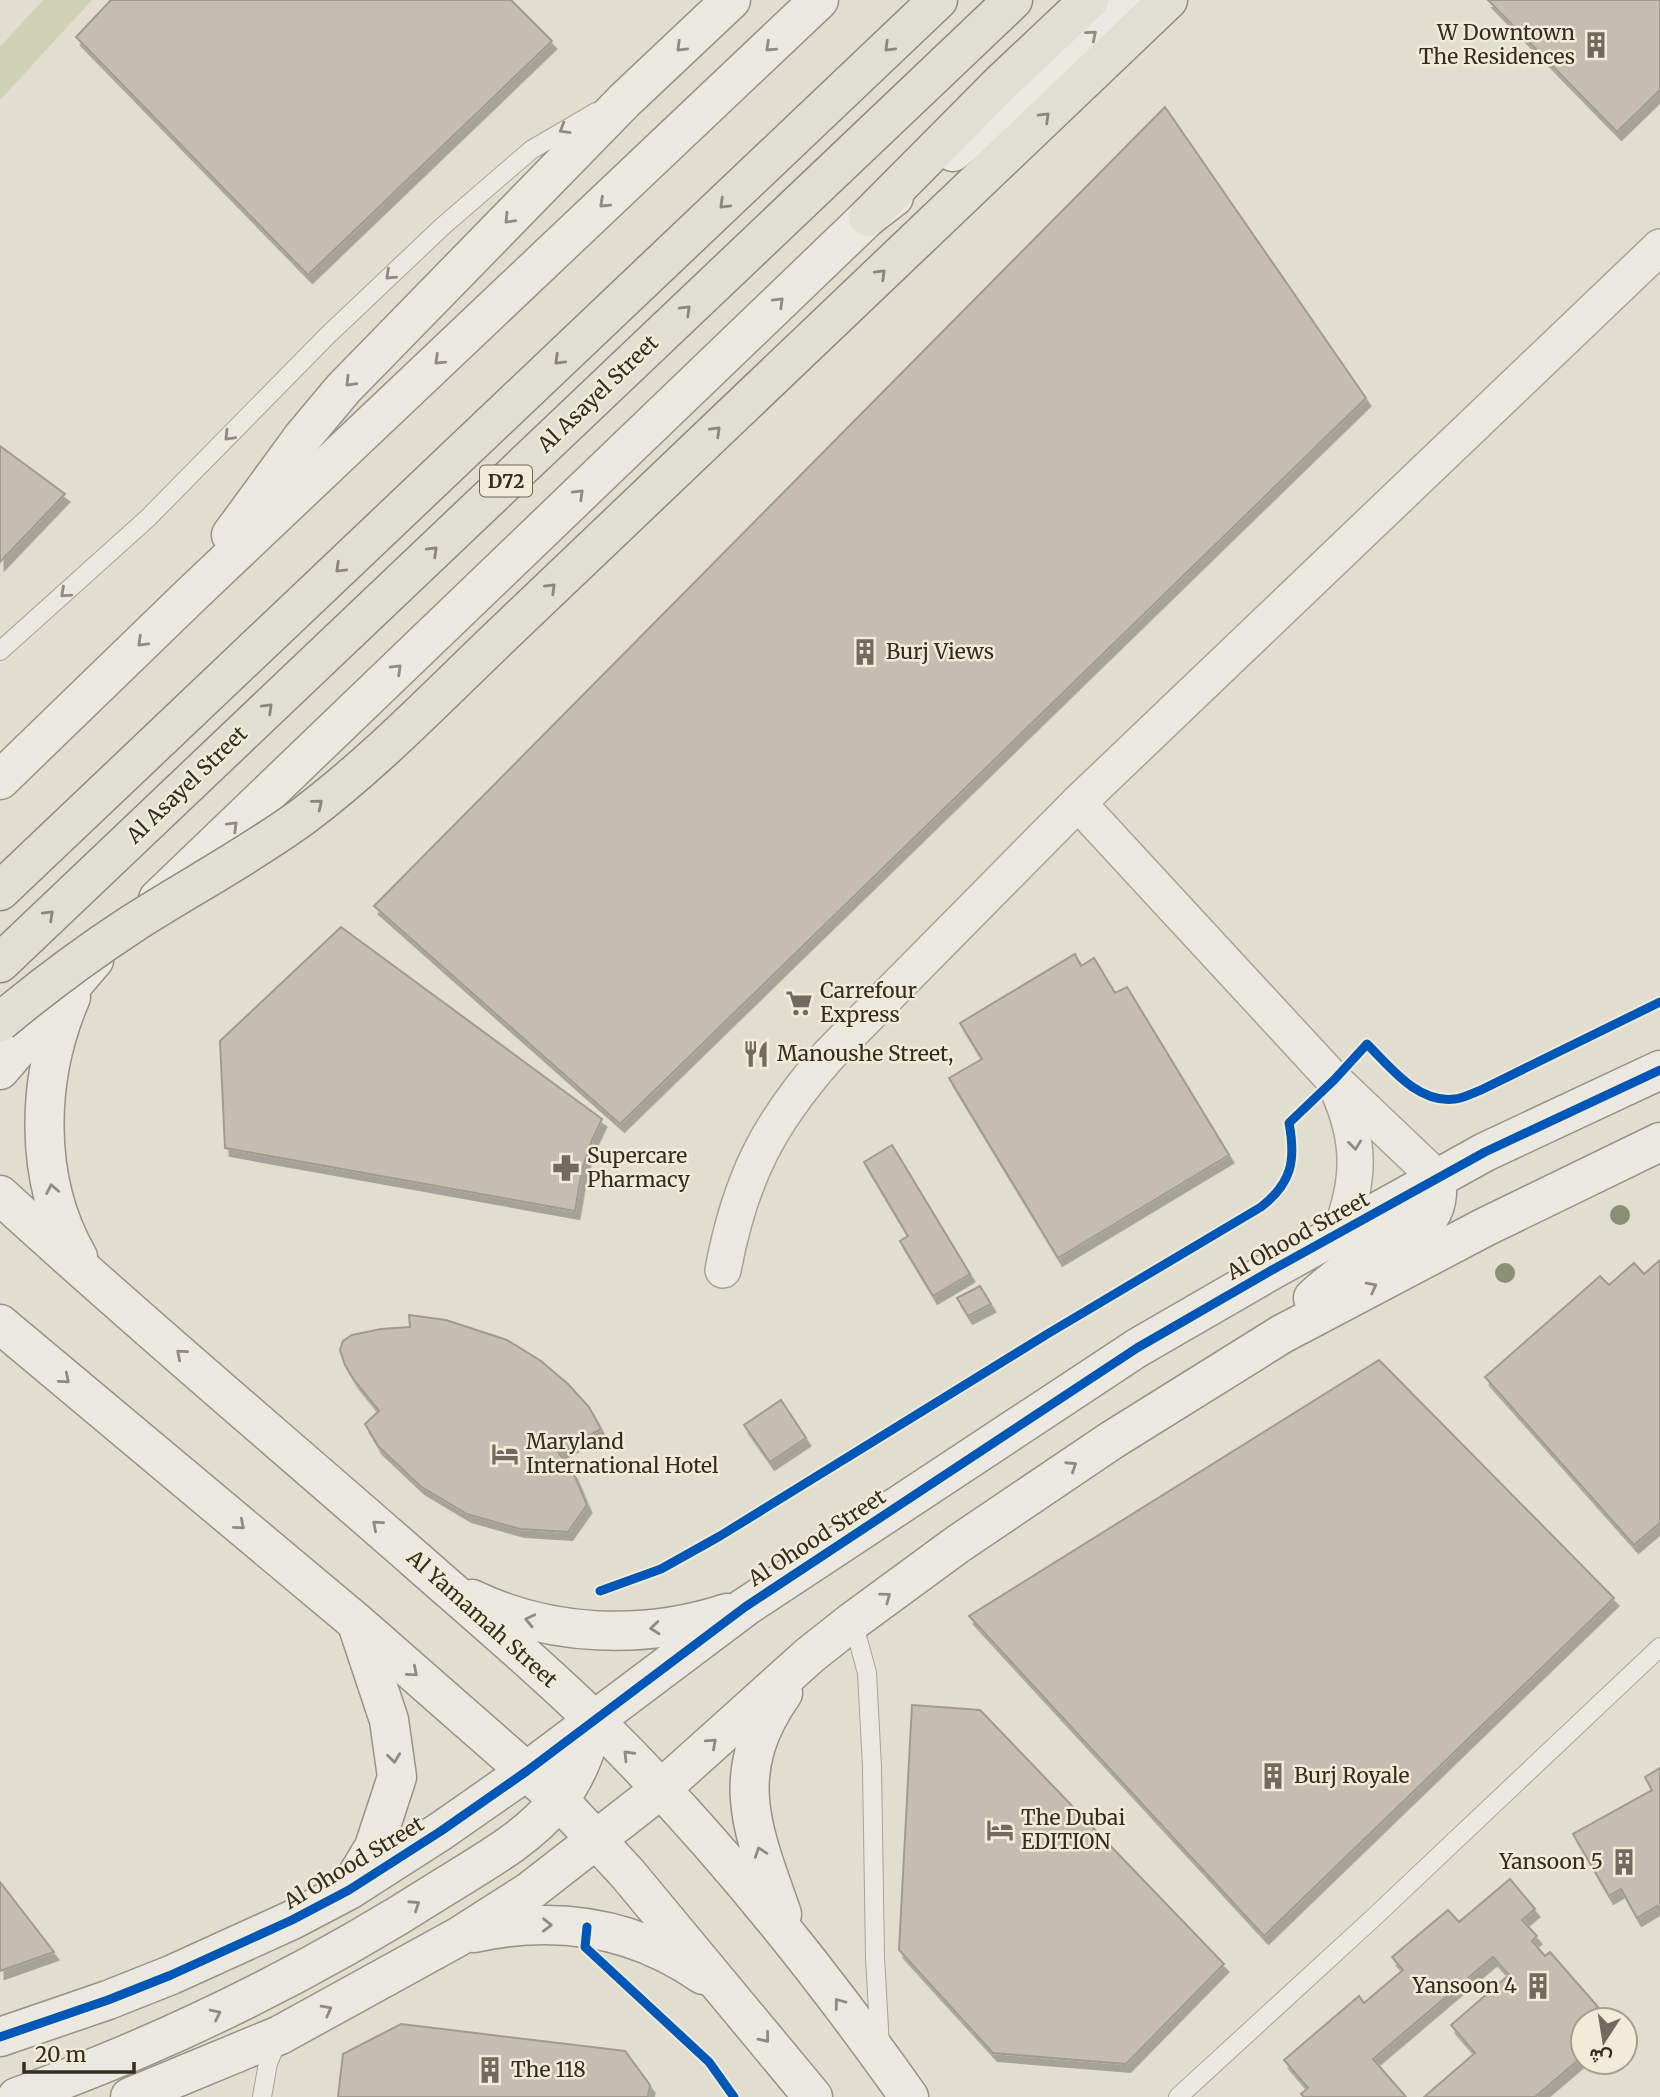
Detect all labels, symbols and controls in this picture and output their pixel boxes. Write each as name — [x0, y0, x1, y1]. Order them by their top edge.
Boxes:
place label: W Downtown The Residences — [1419, 19, 1575, 70]
building icon: W Downtown The Residences — [1581, 30, 1611, 60]
one-way arrow — [1084, 31, 1097, 43]
one-way arrow — [676, 39, 689, 51]
one-way arrow — [765, 39, 778, 51]
one-way arrow — [884, 39, 897, 51]
one-way arrow — [1037, 112, 1050, 125]
one-way arrow — [559, 121, 572, 134]
one-way arrow — [600, 195, 613, 208]
one-way arrow — [719, 195, 732, 208]
one-way arrow — [505, 211, 518, 224]
one-way arrow — [385, 267, 398, 280]
one-way arrow — [873, 269, 886, 282]
one-way arrow — [771, 298, 784, 311]
one-way arrow — [678, 306, 691, 319]
street label: Al Asayel Street — [531, 329, 664, 459]
one-way arrow — [434, 351, 447, 364]
one-way arrow — [554, 352, 567, 365]
one-way arrow — [346, 373, 359, 386]
one-way arrow — [708, 426, 721, 439]
one-way arrow — [224, 427, 237, 440]
road number: D72 — [480, 466, 532, 496]
one-way arrow — [571, 490, 584, 503]
one-way arrow — [424, 547, 437, 560]
one-way arrow — [335, 559, 348, 572]
one-way arrow — [543, 583, 556, 596]
one-way arrow — [60, 585, 73, 597]
one-way arrow — [137, 634, 150, 647]
building icon: Burj Views — [850, 637, 880, 667]
place label: Burj Views — [886, 638, 994, 665]
one-way arrow — [389, 664, 402, 677]
one-way arrow — [260, 704, 273, 717]
street label: Al Asayel Street — [120, 720, 253, 850]
one-way arrow — [311, 799, 323, 812]
one-way arrow — [225, 822, 238, 835]
one-way arrow — [41, 911, 54, 924]
place label: Carrefour Express — [820, 977, 917, 1028]
supermarket icon: Carrefour Express — [784, 988, 814, 1018]
restaurant icon: Manoushe Street, — [741, 1039, 771, 1069]
place label: Manoushe Street, — [777, 1040, 953, 1067]
one-way arrow — [1347, 1139, 1362, 1151]
place label: Supercare Pharmacy — [587, 1142, 691, 1193]
pharmacy icon: Supercare Pharmacy — [551, 1153, 581, 1183]
one-way arrow — [45, 1183, 60, 1195]
street label: Al Ohood Street — [1221, 1185, 1374, 1286]
one-way arrow — [1365, 1281, 1377, 1295]
one-way arrow — [176, 1350, 189, 1362]
one-way arrow — [57, 1371, 70, 1383]
place label: Maryland International Hotel — [526, 1428, 719, 1479]
hotel icon: Maryland International Hotel — [490, 1439, 520, 1469]
one-way arrow — [1064, 1462, 1077, 1474]
street label: Al Ohood Street — [742, 1483, 891, 1593]
one-way arrow — [232, 1517, 245, 1529]
one-way arrow — [372, 1521, 385, 1534]
street label: Al Yamamah Street — [401, 1543, 563, 1693]
one-way arrow — [878, 1592, 890, 1605]
one-way arrow — [524, 1613, 536, 1628]
one-way arrow — [650, 1621, 661, 1636]
one-way arrow — [405, 1664, 418, 1676]
one-way arrow — [704, 1739, 717, 1752]
one-way arrow — [624, 1750, 637, 1763]
one-way arrow — [387, 1752, 402, 1764]
building icon: Burj Royale — [1258, 1761, 1288, 1791]
place label: Burj Royale — [1294, 1762, 1410, 1789]
place label: The Dubai EDITION — [1021, 1804, 1125, 1855]
street label: Al Ohood Street — [278, 1810, 429, 1916]
hotel icon: The Dubai EDITION — [985, 1815, 1015, 1845]
one-way arrow — [754, 1846, 768, 1858]
building icon: Yansoon 5 — [1609, 1847, 1639, 1877]
place label: Yansoon 5 — [1498, 1848, 1603, 1875]
one-way arrow — [408, 1901, 421, 1914]
one-way arrow — [542, 1917, 552, 1933]
building icon: Yansoon 4 — [1523, 1971, 1553, 2001]
place label: Yansoon 4 — [1412, 1972, 1517, 1999]
one-way arrow — [834, 1998, 847, 2011]
one-way arrow — [319, 2004, 332, 2018]
north arrow — [1569, 2006, 1639, 2076]
one-way arrow — [209, 2008, 221, 2022]
one-way arrow — [757, 2029, 769, 2042]
scale bar — [24, 2030, 135, 2074]
text: 20 m — [35, 2041, 87, 2068]
text: ش — [1587, 2043, 1614, 2072]
building icon: The 118 — [475, 2055, 505, 2085]
place label: The 118 — [511, 2056, 586, 2083]

